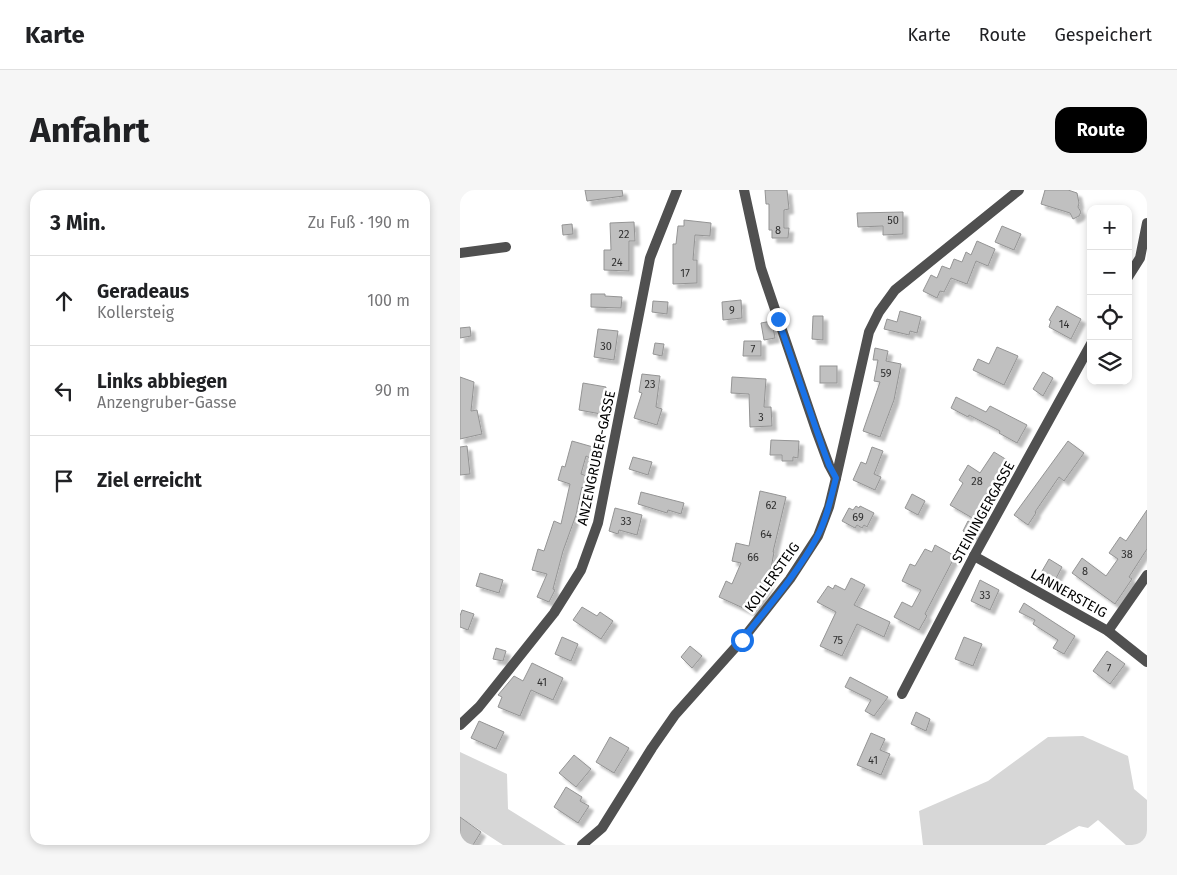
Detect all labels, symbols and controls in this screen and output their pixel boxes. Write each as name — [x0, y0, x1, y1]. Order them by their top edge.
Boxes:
text: Karte — [25, 21, 85, 49]
text: Karte — [908, 24, 951, 46]
text: Route — [979, 24, 1026, 46]
text: Gespeichert — [1054, 24, 1152, 46]
button: Route — [1055, 107, 1147, 153]
text: Anfahrt — [30, 109, 149, 151]
map controls — [1087, 205, 1132, 385]
button: + — [1087, 205, 1132, 250]
text: 3 Min. — [50, 210, 105, 236]
text: Zu Fuß · 190 m — [308, 213, 410, 232]
house number: 50 — [887, 214, 899, 227]
house number: 8 — [775, 224, 781, 237]
house number: 22 — [619, 228, 629, 241]
button: − — [1087, 250, 1132, 295]
house number: 24 — [612, 256, 623, 269]
house number: 17 — [680, 267, 690, 280]
text: Geradeaus — [97, 280, 189, 303]
icon: ahead — [50, 287, 78, 315]
text: 100 m — [367, 291, 410, 310]
button: locate — [1087, 295, 1132, 340]
text: Kollersteig — [97, 303, 174, 322]
house number: 9 — [729, 304, 735, 317]
route end — [767, 308, 790, 331]
house number: 14 — [1059, 318, 1069, 331]
house number: 30 — [600, 340, 612, 353]
button: layers — [1087, 340, 1132, 385]
house number: 7 — [751, 343, 756, 356]
house number: 59 — [880, 367, 892, 380]
text: Links abbiegen — [97, 370, 228, 393]
icon: left — [50, 377, 78, 405]
house number: 23 — [645, 378, 655, 391]
text: 90 m — [375, 381, 410, 400]
street label: ANZENGRUBER-GASSE — [574, 389, 619, 527]
text: Anzengruber-Gasse — [97, 393, 237, 412]
house number: 3 — [758, 411, 764, 424]
street label: STEININGERGASSE — [948, 458, 1018, 566]
icon: arrive — [50, 467, 78, 495]
text: Ziel erreicht — [97, 469, 202, 492]
house number: 28 — [971, 475, 983, 488]
house number: 62 — [765, 499, 777, 512]
house number: 69 — [852, 511, 864, 524]
house number: 33 — [621, 515, 631, 528]
house number: 64 — [760, 528, 772, 541]
street label: KOLLERSTEIG — [741, 539, 804, 616]
house number: 38 — [1121, 548, 1133, 561]
house number: 66 — [747, 551, 759, 564]
street label: LANNERSTEIG — [1027, 565, 1110, 621]
house number: 8 — [1082, 565, 1088, 578]
house number: 33 — [980, 589, 990, 602]
route start — [731, 629, 754, 652]
house number: 75 — [833, 634, 844, 647]
house number: 7 — [1107, 662, 1112, 675]
house number: 41 — [537, 676, 547, 689]
house number: 41 — [868, 754, 878, 767]

